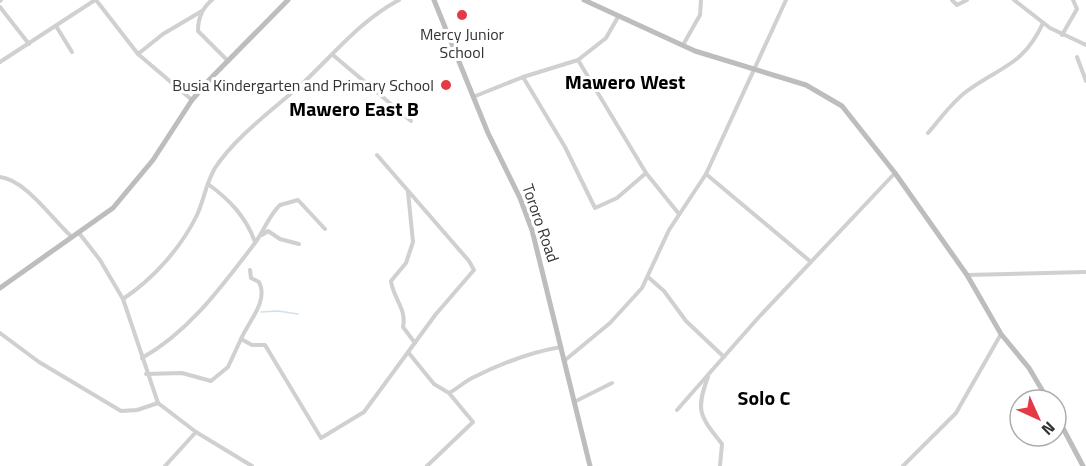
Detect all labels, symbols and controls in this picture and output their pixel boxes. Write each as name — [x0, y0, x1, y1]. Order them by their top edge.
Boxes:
marker: Mercy Junior School — [455, 8, 469, 22]
place label: Mercy Junior School — [420, 22, 505, 64]
district label: Mawero West — [565, 66, 685, 97]
place label: Busia Kindergarten and Primary School — [172, 73, 434, 97]
marker: Busia Kindergarten and Primary School — [439, 78, 453, 92]
district label: Mawero East B — [289, 93, 419, 124]
street label: Tororo Road — [516, 181, 566, 265]
district label: Solo C — [738, 382, 791, 413]
north arrow — [1008, 388, 1068, 448]
text: N — [1036, 416, 1061, 441]

